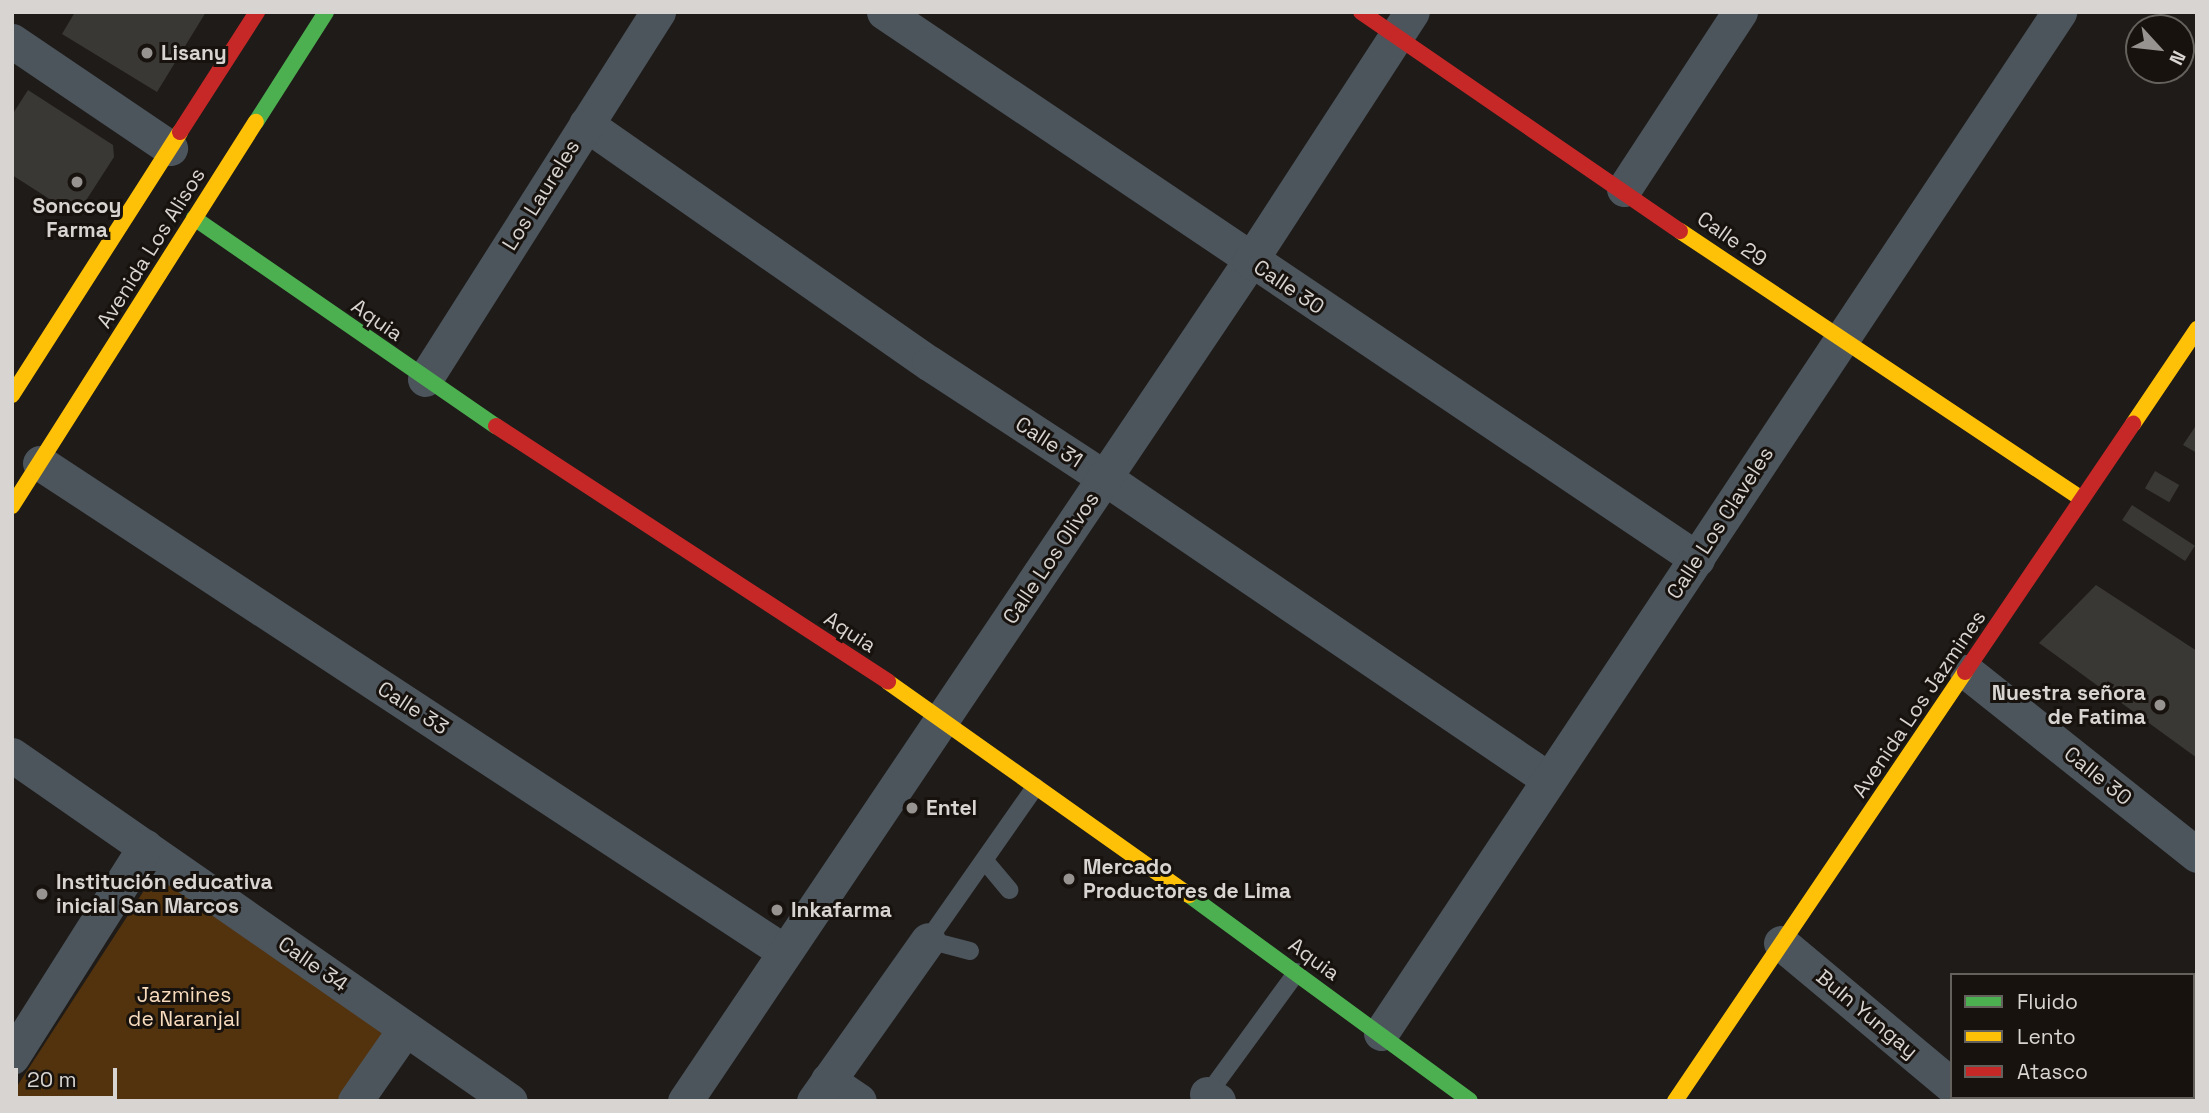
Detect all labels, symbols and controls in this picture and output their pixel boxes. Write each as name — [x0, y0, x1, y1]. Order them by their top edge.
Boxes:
north arrow — [2125, 14, 2195, 84]
place label: Lisany — [161, 40, 227, 66]
marker: Lisany — [139, 45, 155, 61]
text: N — [2163, 46, 2191, 69]
street label: Los Laureles — [497, 135, 585, 255]
street label: Avenida Los Alisos — [91, 163, 211, 333]
marker: Sonccoy Farma — [69, 174, 85, 190]
place label: Sonccoy Farma — [33, 193, 121, 243]
street label: Calle 29 — [1692, 206, 1772, 272]
street label: Calle 30 — [1249, 254, 1329, 320]
street label: Aquia — [346, 293, 408, 347]
street label: Calle 31 — [1011, 411, 1087, 473]
street label: Calle Los Claveles — [1661, 442, 1779, 604]
street label: Calle Los Olivos — [998, 487, 1104, 629]
street label: Aquia — [819, 606, 881, 658]
street label: Avenida Los Jazmines — [1847, 606, 1991, 802]
street label: Calle 33 — [373, 676, 453, 740]
place label: Nuestra señora de Fatima — [1992, 680, 2146, 730]
marker: Nuestra señora de Fatima — [2152, 697, 2168, 713]
street label: Calle 30 — [2059, 741, 2137, 811]
place label: Entel — [926, 795, 977, 821]
marker: Entel — [904, 800, 920, 816]
place label: Mercado Productores de Lima — [1083, 854, 1291, 904]
place label: Institución educativa inicial San Marcos — [56, 869, 273, 919]
marker: Mercado Productores de Lima — [1061, 871, 1077, 887]
marker: Institución educativa inicial San Marcos — [34, 886, 50, 902]
place label: Inkafarma — [791, 897, 892, 923]
marker: Inkafarma — [769, 902, 785, 918]
street label: Calle 34 — [273, 931, 353, 997]
street label: Aquia — [1284, 932, 1344, 986]
street label: Buln Yungay — [1811, 964, 1923, 1064]
legend — [1950, 973, 2195, 1099]
park label: Jazmines de Naranjal — [128, 982, 240, 1032]
text: Fluido — [2017, 988, 2078, 1015]
text: Lento — [2017, 1023, 2076, 1050]
scale bar — [18, 1054, 121, 1098]
text: Atasco — [2017, 1058, 2088, 1085]
text: 20 m — [27, 1066, 77, 1093]

